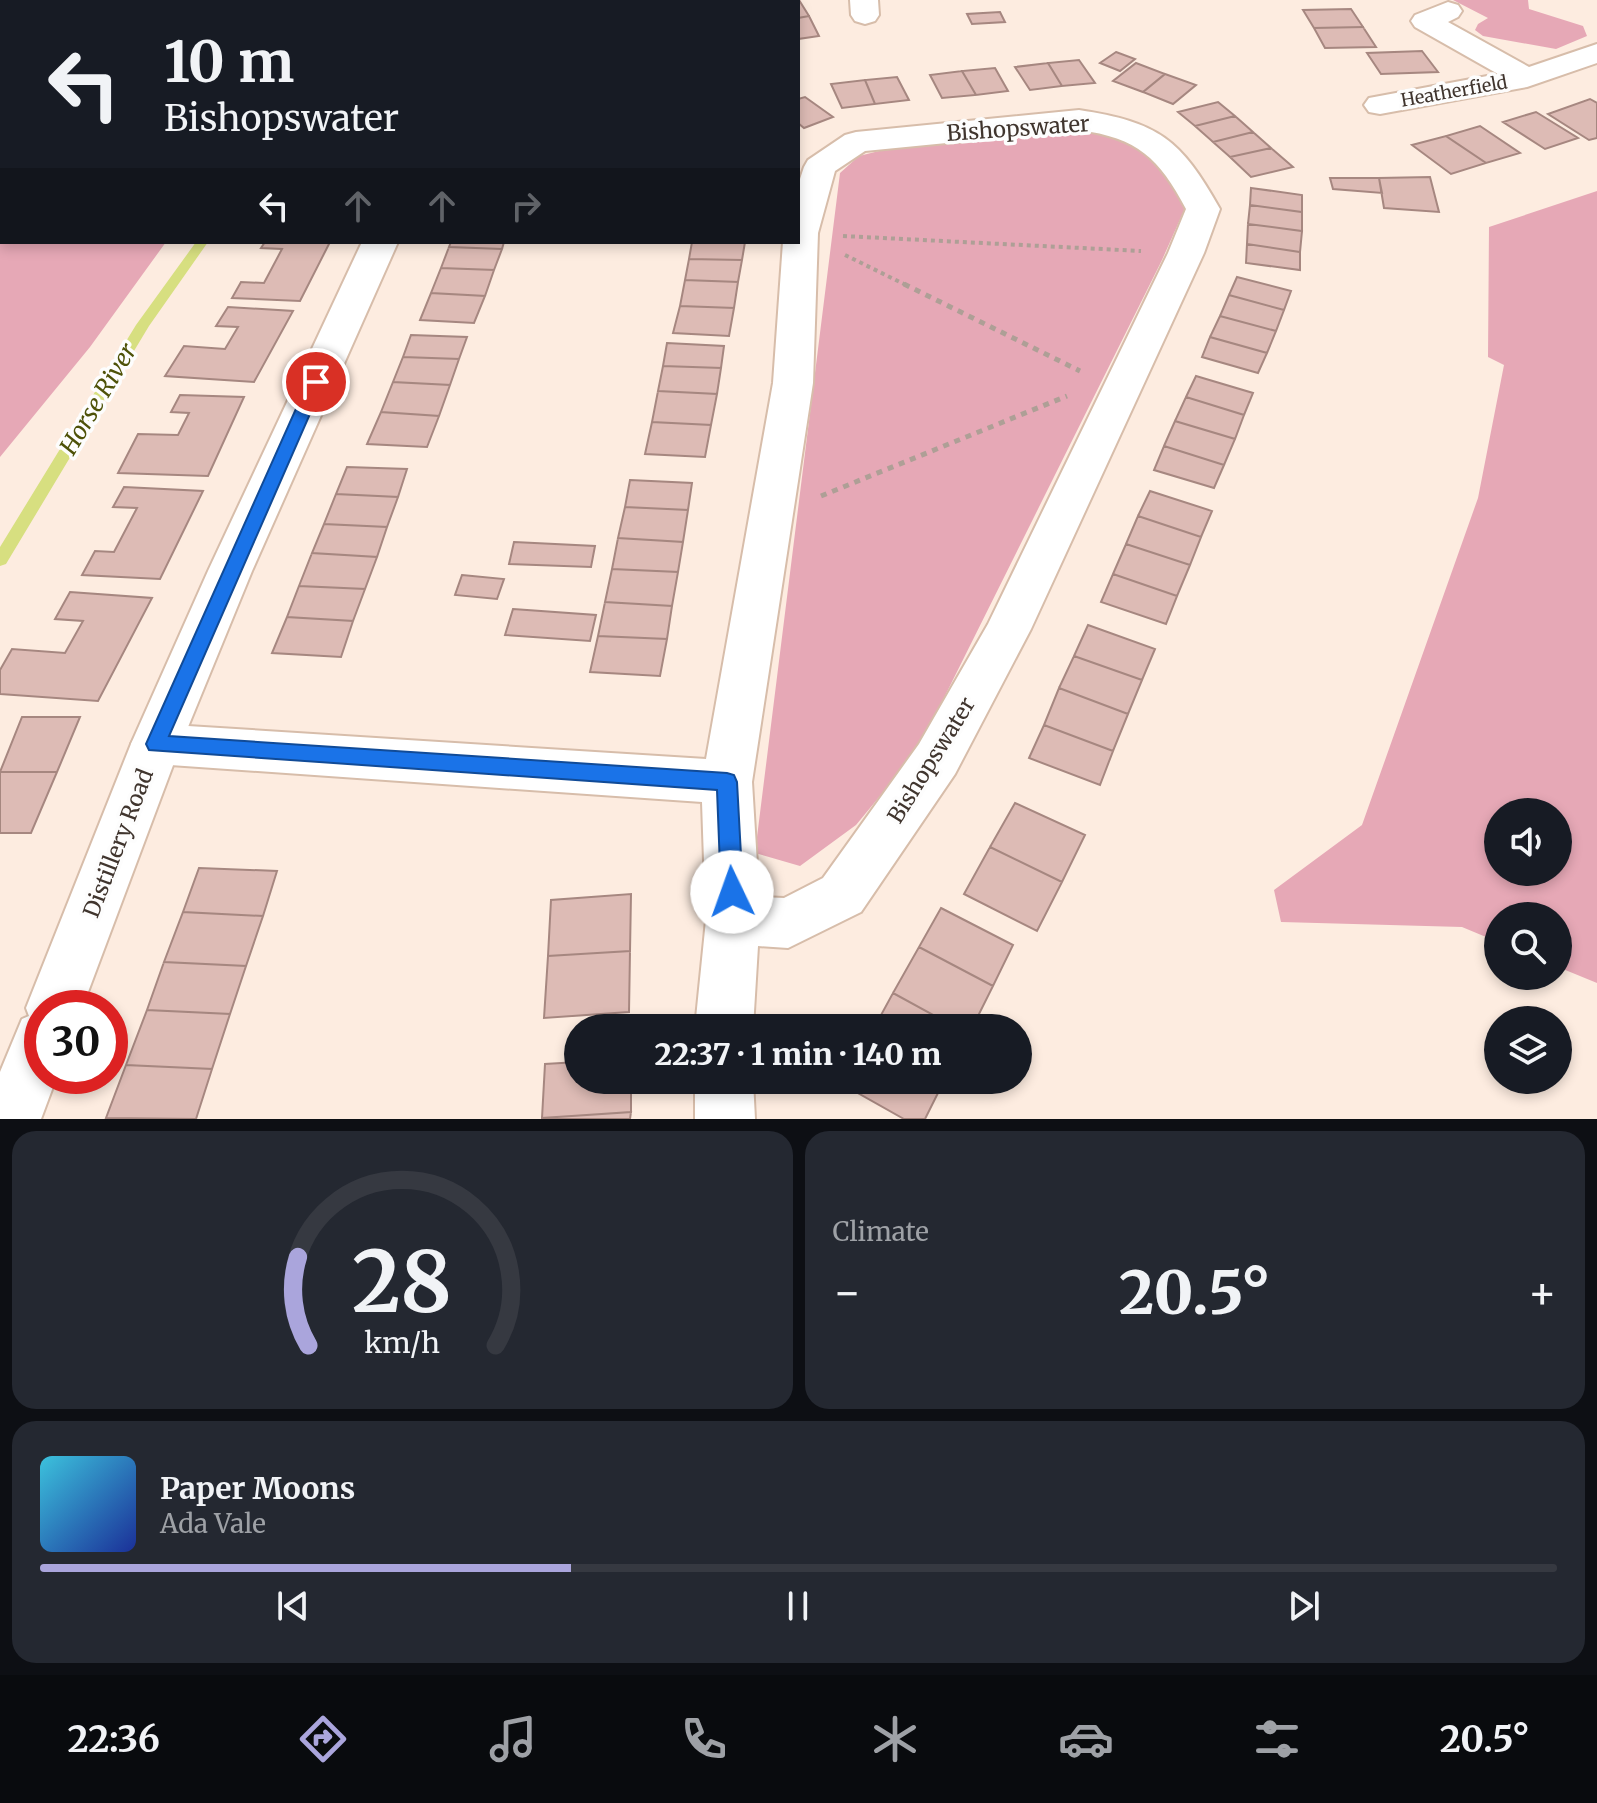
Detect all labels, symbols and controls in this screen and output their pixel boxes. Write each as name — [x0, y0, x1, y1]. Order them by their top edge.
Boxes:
text: 10 m — [164, 27, 294, 97]
icon: left — [32, 32, 136, 136]
street label: Heatherfield — [1399, 70, 1509, 112]
text: Bishopswater — [164, 96, 399, 141]
street label: Bishopswater — [945, 109, 1091, 147]
icon: left — [252, 184, 296, 228]
icon: ahead — [336, 184, 380, 228]
icon: ahead — [420, 184, 464, 228]
icon: right — [504, 184, 548, 228]
water label: Horse River — [52, 337, 144, 461]
pin — [282, 348, 350, 416]
icon: arrive — [294, 360, 338, 404]
street label: Bishopswater — [881, 692, 981, 828]
street label: Distillery Road — [77, 765, 159, 921]
map controls — [1484, 798, 1572, 1094]
button: sound — [1484, 798, 1572, 886]
position arrow — [690, 850, 774, 934]
button: search — [1484, 902, 1572, 990]
speed limit sign: 30 — [24, 990, 128, 1094]
button: layers — [1484, 1006, 1572, 1094]
text: 22:37 · 1 min · 140 m — [655, 1035, 941, 1073]
text: Climate — [833, 1215, 929, 1248]
text: 28 — [352, 1230, 452, 1335]
text: 20.5° — [1119, 1255, 1271, 1330]
text: − — [833, 1265, 862, 1320]
text: + — [1528, 1265, 1557, 1320]
text: km/h — [364, 1325, 440, 1361]
text: Paper Moons — [160, 1469, 355, 1507]
text: Ada Vale — [160, 1507, 266, 1540]
icon: previous — [271, 1584, 315, 1628]
icon: pause — [776, 1584, 820, 1628]
icon: next — [1282, 1584, 1326, 1628]
icon: directions — [295, 1711, 351, 1767]
icon: music — [485, 1711, 541, 1767]
icon: phone — [676, 1711, 732, 1767]
icon: climate — [867, 1711, 923, 1767]
icon: car — [1058, 1711, 1114, 1767]
icon: filters — [1249, 1711, 1305, 1767]
text: 22:36 — [67, 1717, 160, 1762]
text: 20.5° — [1440, 1717, 1530, 1762]

